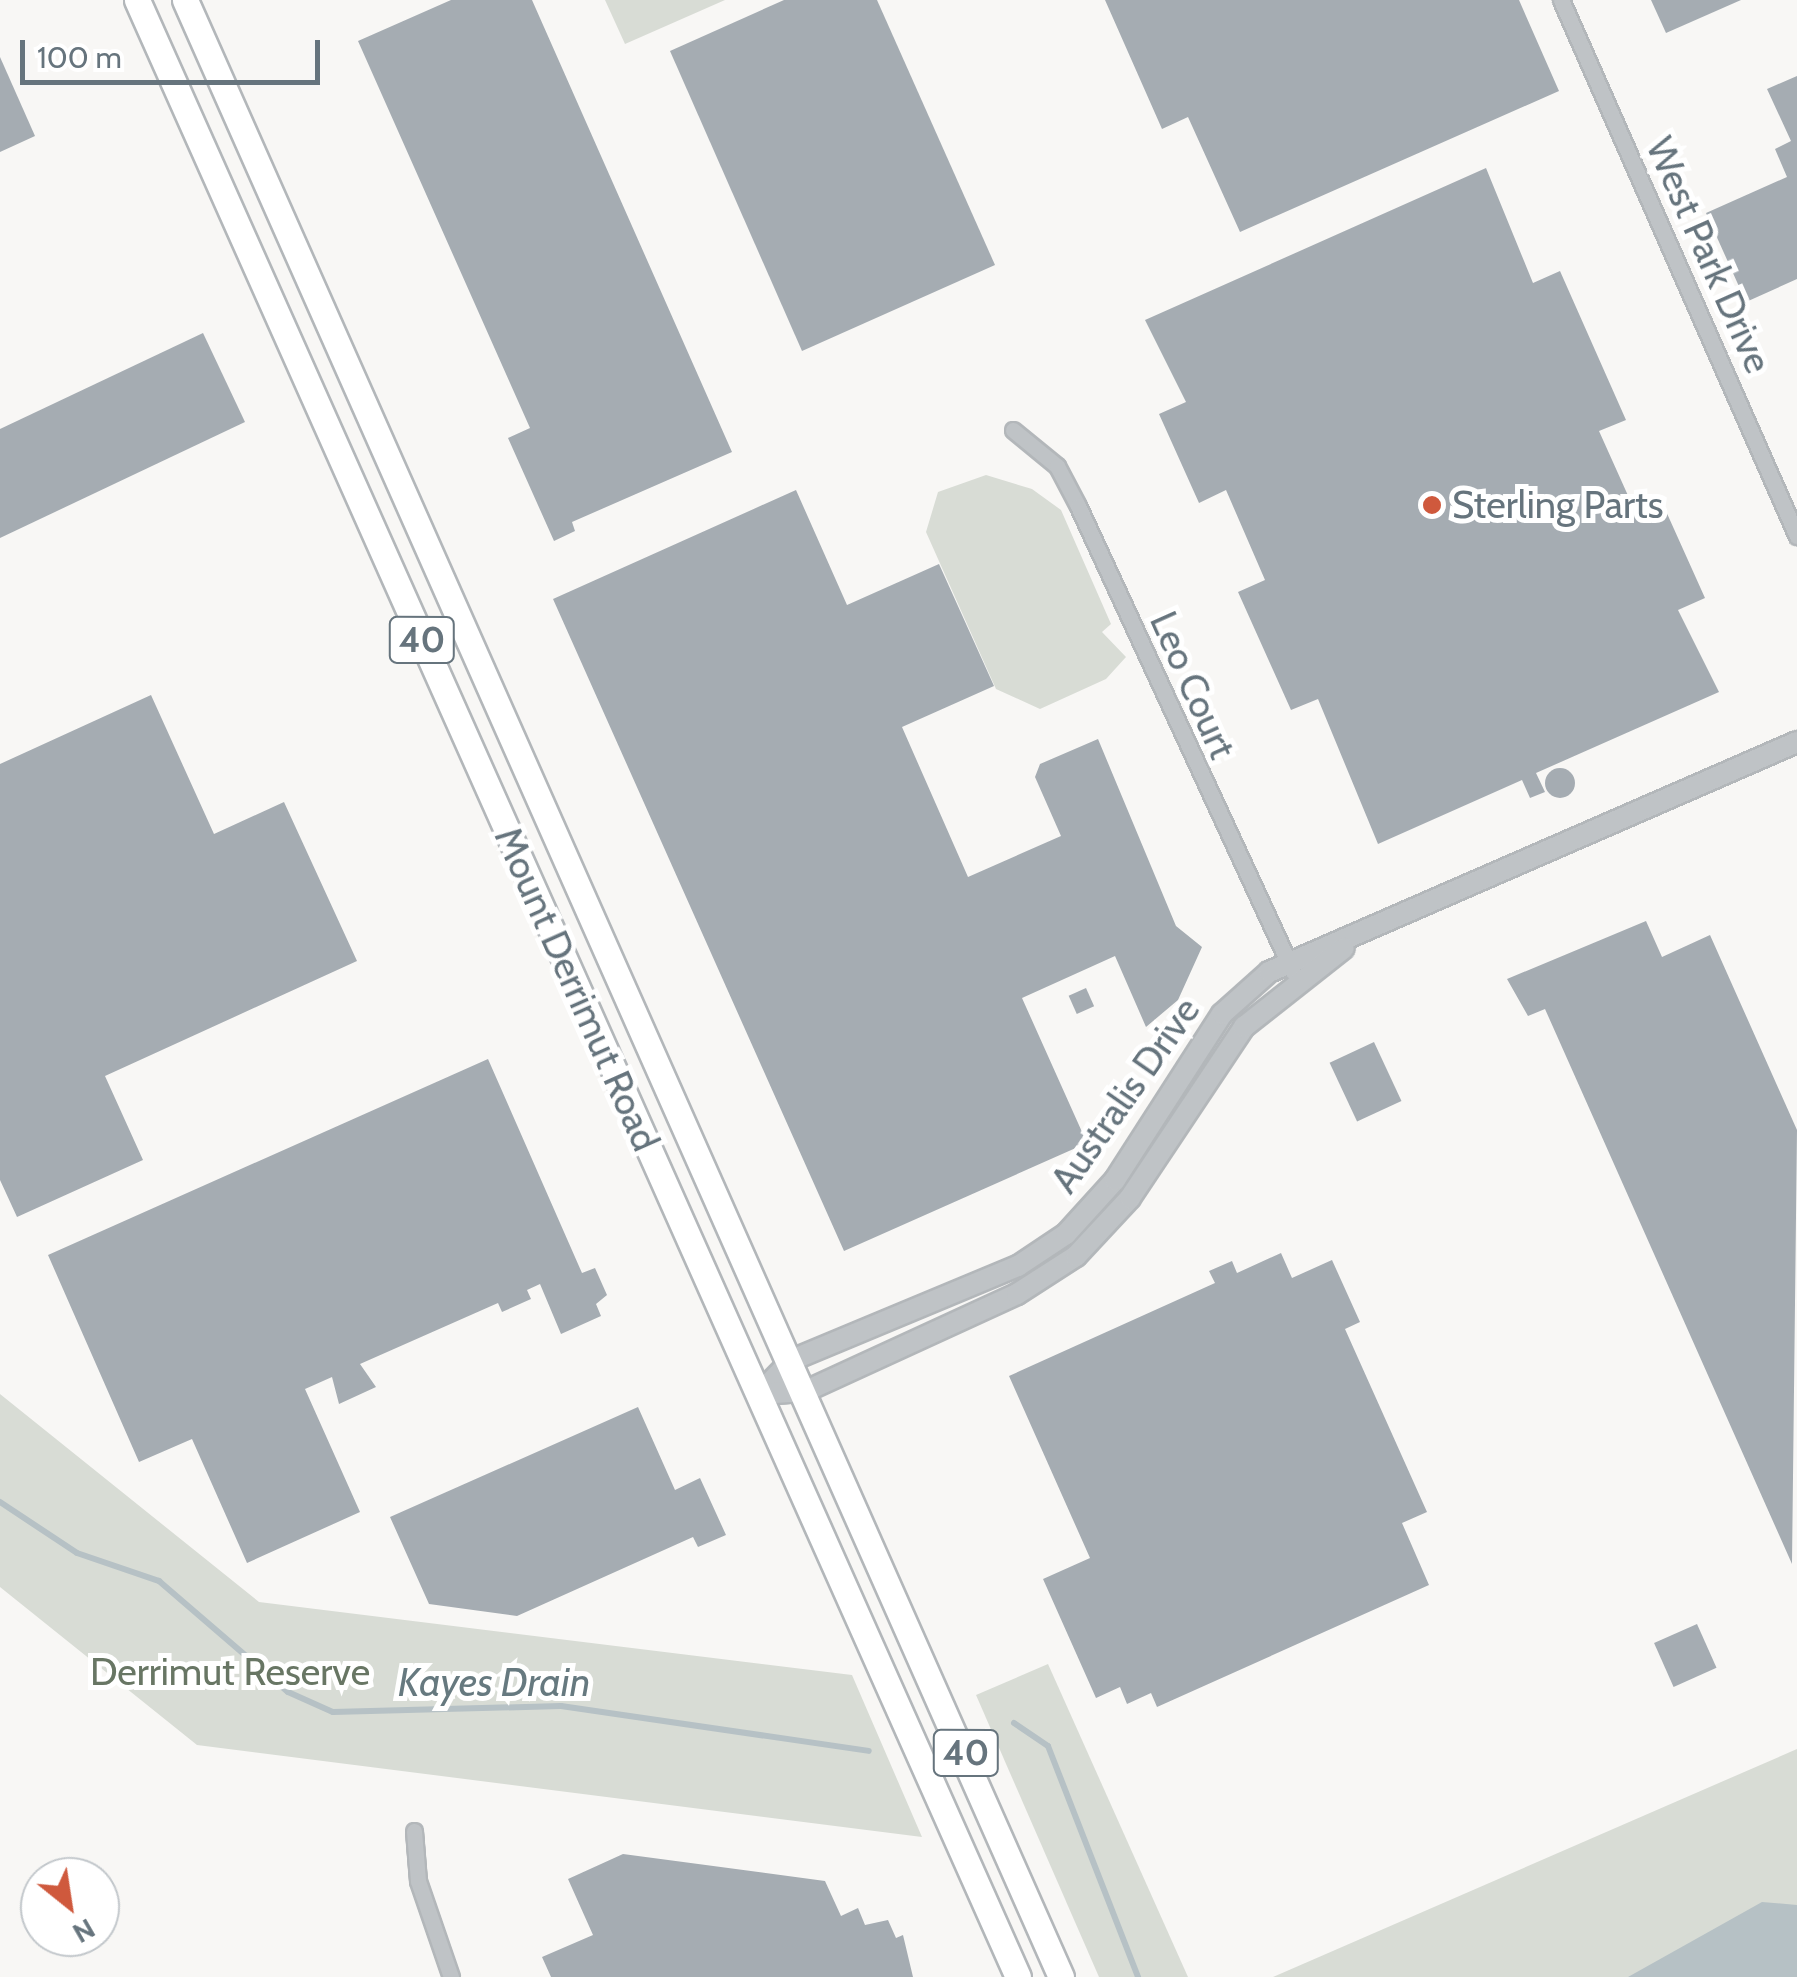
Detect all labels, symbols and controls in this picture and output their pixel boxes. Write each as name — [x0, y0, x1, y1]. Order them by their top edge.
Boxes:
scale bar — [25, 20, 325, 82]
text: 100 m — [37, 39, 122, 76]
street label: West Park Drive — [1637, 130, 1781, 380]
place label: Sterling Parts — [1452, 482, 1663, 528]
marker: Sterling Parts — [1421, 494, 1443, 516]
street label: Leo Court — [1140, 604, 1246, 766]
road number: 40 — [387, 610, 457, 670]
street label: Mount Derrimut Road — [485, 820, 669, 1158]
street label: Australis Drive — [1041, 989, 1209, 1201]
park label: Derrimut Reserve — [90, 1649, 370, 1695]
water label: Kayes Drain — [398, 1658, 590, 1706]
road number: 40 — [931, 1723, 1001, 1783]
north arrow — [20, 1857, 120, 1957]
text: N — [67, 1912, 101, 1951]

